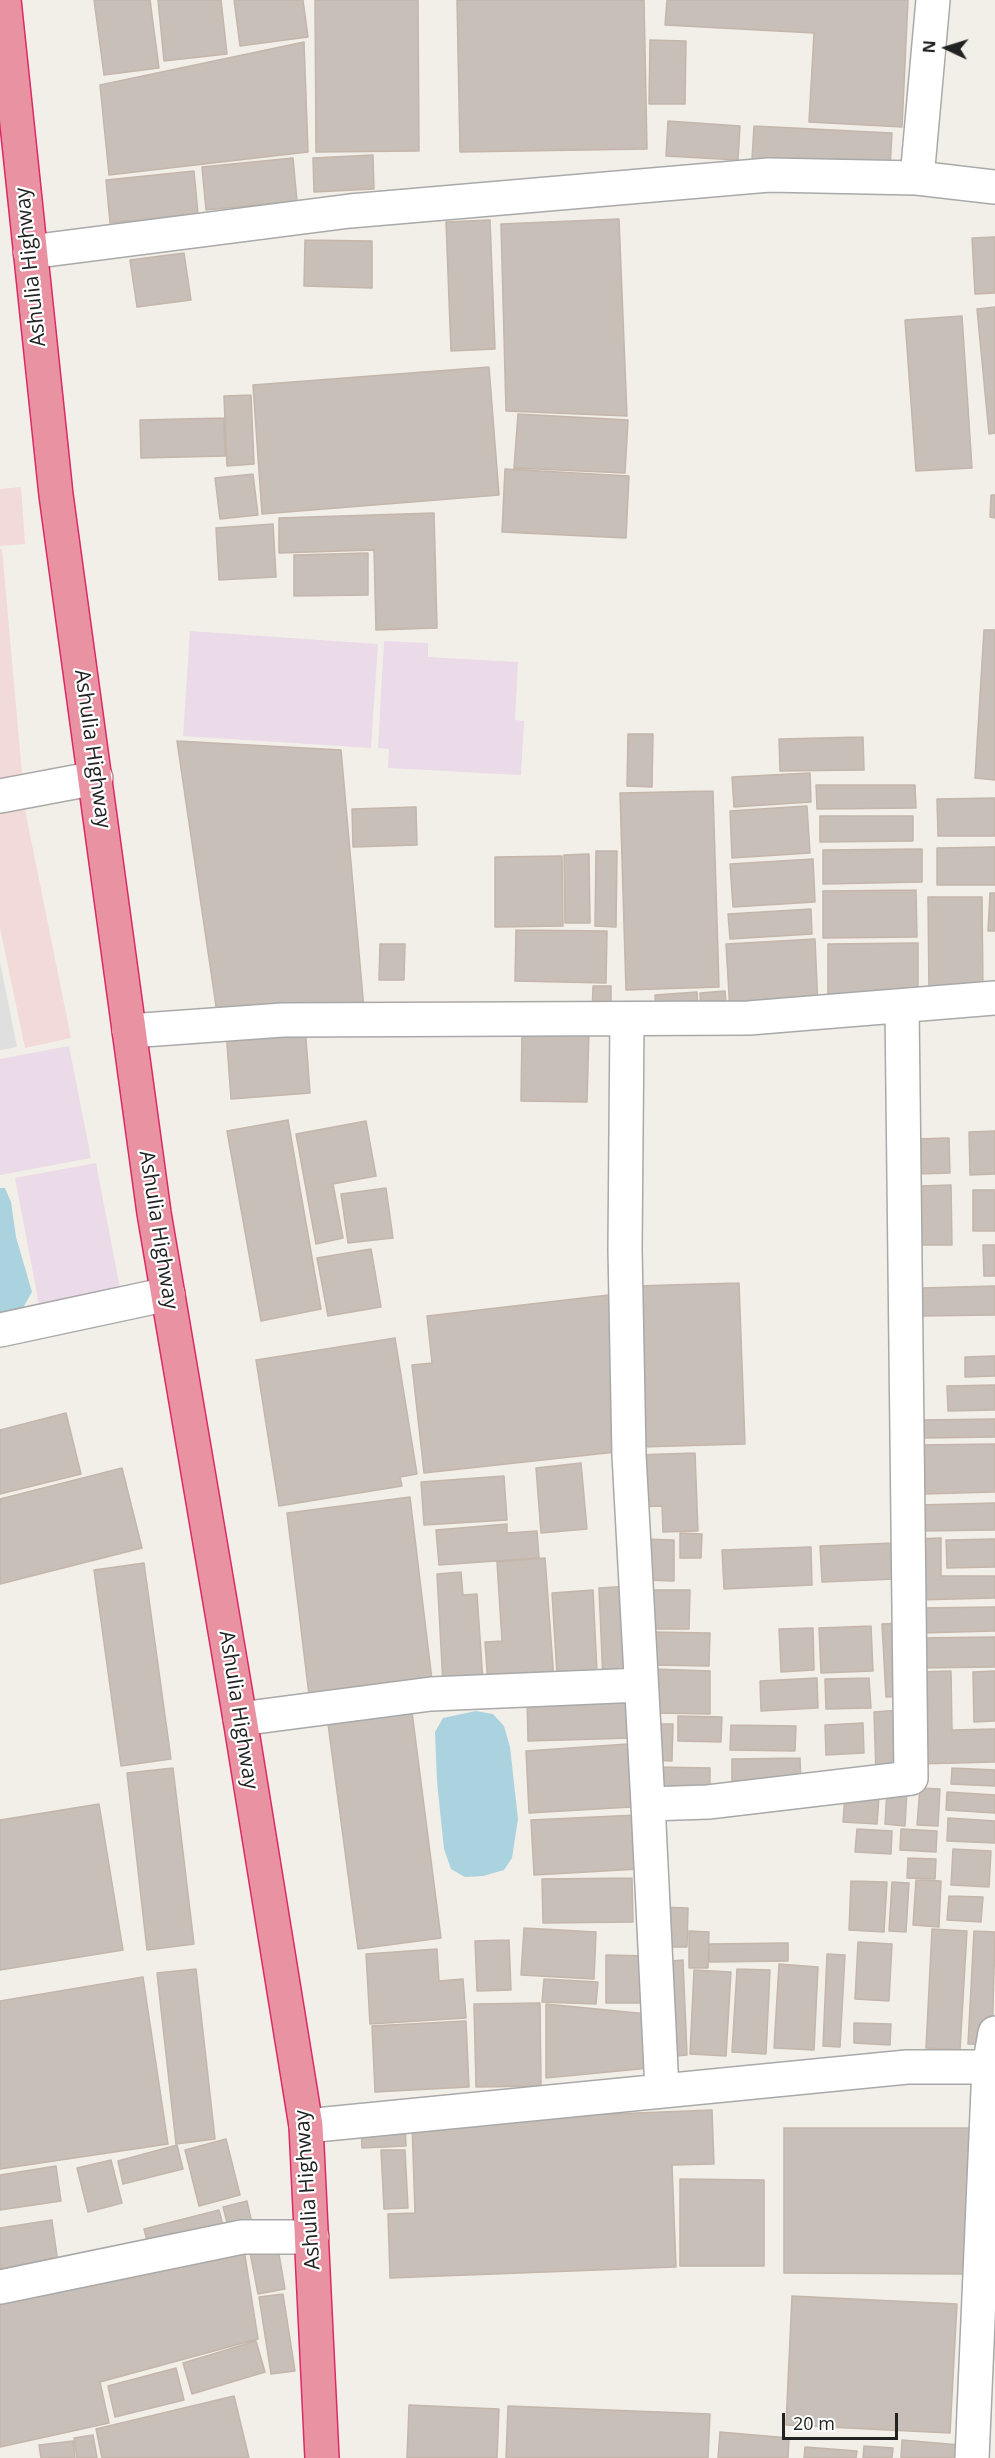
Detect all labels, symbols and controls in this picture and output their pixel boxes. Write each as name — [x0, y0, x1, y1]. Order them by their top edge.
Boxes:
north arrow — [917, 18, 977, 78]
text: N — [918, 39, 940, 54]
street label: Ashulia Highway — [10, 186, 52, 348]
street label: Ashulia Highway — [68, 668, 116, 830]
street label: Ashulia Highway — [133, 1149, 183, 1311]
street label: Ashulia Highway — [213, 1629, 263, 1791]
street label: Ashulia Highway — [290, 2109, 326, 2271]
scale bar — [785, 2401, 900, 2439]
text: 20 m — [793, 2411, 835, 2435]

